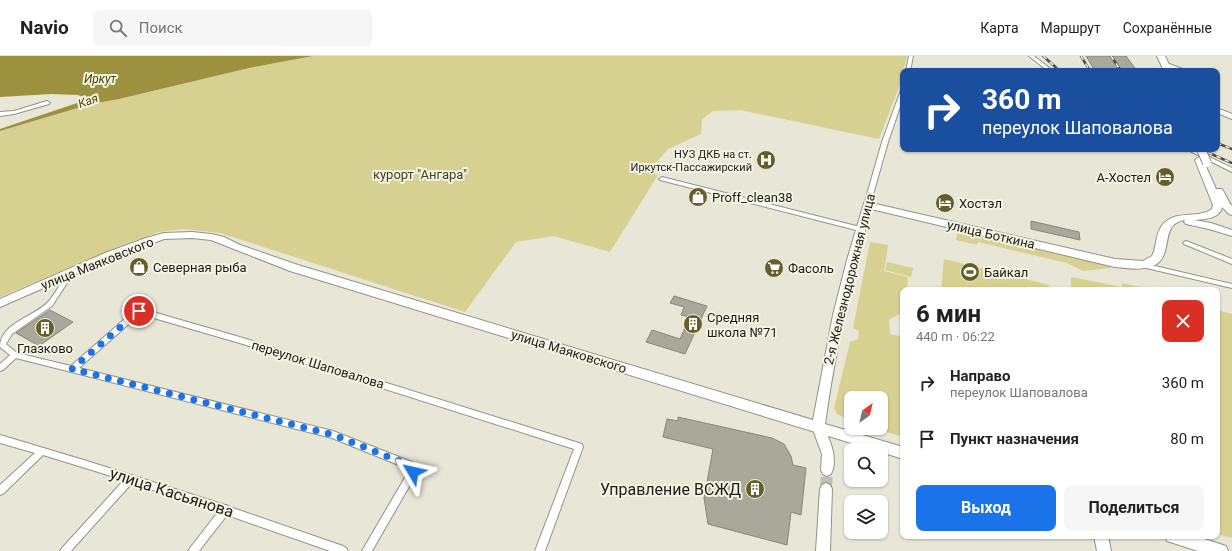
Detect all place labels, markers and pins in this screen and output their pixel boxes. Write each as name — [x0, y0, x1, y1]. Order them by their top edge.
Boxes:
place label: НУЗ ДКБ на ст. Иркутск-Пассажирский — [631, 148, 752, 174]
hospital icon: НУЗ ДКБ на ст. Иркутск-Пассажирский — [755, 149, 777, 171]
hotel icon: А-Хостел — [1154, 166, 1176, 188]
place label: А-Хостел — [1097, 170, 1151, 185]
shop icon: Proff_clean38 — [687, 186, 709, 208]
place label: Proff_clean38 — [712, 190, 793, 205]
hotel icon: Хостэл — [934, 192, 956, 214]
place label: Хостэл — [959, 196, 1002, 211]
shop icon: Северная рыба — [128, 256, 150, 278]
supermarket icon: Фасоль — [763, 257, 785, 279]
place label: Северная рыба — [153, 260, 247, 275]
place label: Фасоль — [788, 261, 834, 276]
sports icon: Байкал — [959, 261, 981, 283]
place label: Байкал — [984, 265, 1028, 280]
pin — [122, 294, 156, 328]
place label: Средняя школа №71 — [707, 310, 778, 340]
building icon: Средняя школа №71 — [682, 313, 704, 335]
building icon: Глазково — [34, 317, 56, 339]
place label: Глазково — [17, 341, 73, 356]
building icon: Управление ВСЖД — [744, 478, 766, 500]
place label: Управление ВСЖД — [600, 480, 741, 499]

